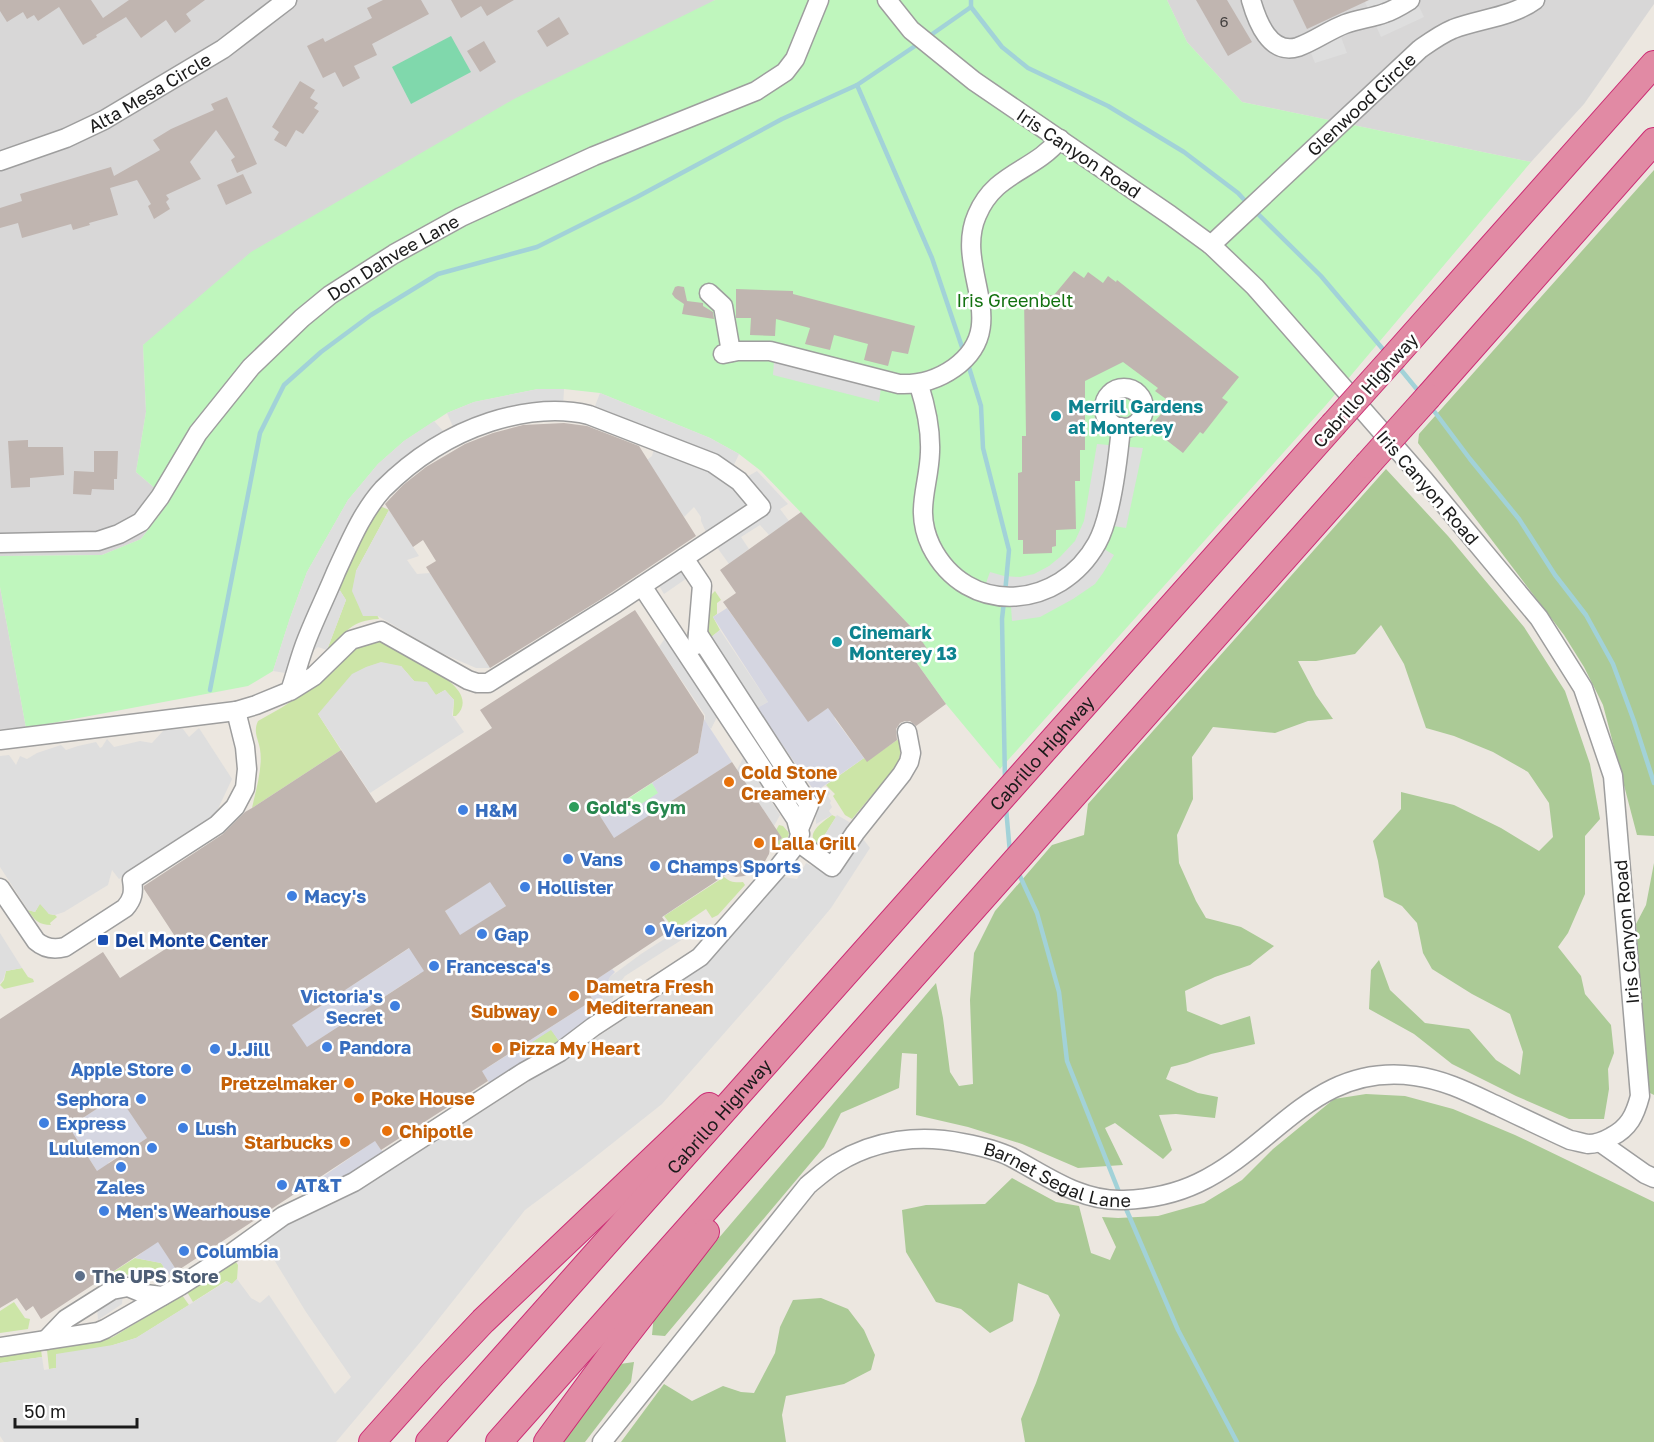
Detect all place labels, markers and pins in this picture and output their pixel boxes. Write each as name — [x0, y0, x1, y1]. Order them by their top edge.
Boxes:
place label: Merrill Gardens at Monterey — [1068, 395, 1203, 438]
marker: Merrill Gardens at Monterey — [1049, 409, 1063, 423]
place label: Cinemark Monterey 13 — [849, 621, 957, 664]
marker: Cinemark Monterey 13 — [830, 635, 844, 649]
place label: Cold Stone Creamery — [741, 761, 838, 804]
marker: Cold Stone Creamery — [722, 775, 736, 789]
place label: Gold's Gym — [586, 796, 686, 818]
place label: H&M — [475, 799, 517, 821]
marker: Gold's Gym — [567, 800, 581, 814]
marker: H&M — [456, 803, 470, 817]
place label: Lalla Grill — [771, 832, 856, 854]
marker: Lalla Grill — [752, 836, 766, 850]
place label: Vans — [580, 848, 623, 870]
marker: Vans — [561, 852, 575, 866]
place label: Champs Sports — [667, 855, 801, 877]
marker: Champs Sports — [648, 859, 662, 873]
place label: Hollister — [537, 876, 613, 898]
marker: Hollister — [518, 880, 532, 894]
place label: Macy's — [304, 885, 366, 907]
marker: Macy's — [285, 889, 299, 903]
place label: Verizon — [662, 919, 727, 941]
place label: Gap — [494, 923, 529, 945]
marker: Verizon — [643, 923, 657, 937]
marker: Gap — [475, 927, 489, 941]
place label: Del Monte Center — [115, 929, 268, 951]
marker: Del Monte Center — [96, 933, 110, 947]
place label: Francesca's — [446, 955, 551, 977]
marker: Francesca's — [427, 959, 441, 973]
place label: Dametra Fresh Mediterranean — [586, 975, 714, 1018]
place label: Victoria's Secret — [300, 985, 383, 1028]
marker: Dametra Fresh Mediterranean — [567, 989, 581, 1003]
marker: Victoria's Secret — [388, 999, 402, 1013]
place label: Subway — [471, 1000, 540, 1022]
marker: Subway — [545, 1004, 559, 1018]
place label: Pandora — [339, 1036, 411, 1058]
place label: Pizza My Heart — [509, 1037, 640, 1059]
place label: J.Jill — [227, 1038, 270, 1060]
marker: Pandora — [320, 1040, 334, 1054]
marker: Pizza My Heart — [490, 1041, 504, 1055]
marker: J.Jill — [208, 1042, 222, 1056]
place label: Apple Store — [71, 1058, 174, 1080]
marker: Apple Store — [179, 1062, 193, 1076]
place label: Pretzelmaker — [221, 1072, 337, 1094]
marker: Pretzelmaker — [342, 1076, 356, 1090]
place label: Poke House — [371, 1087, 475, 1109]
place label: Sephora — [56, 1088, 129, 1110]
marker: Poke House — [352, 1091, 366, 1105]
marker: Sephora — [134, 1092, 148, 1106]
place label: Express — [56, 1112, 126, 1134]
marker: Express — [37, 1116, 51, 1130]
place label: Lush — [195, 1117, 237, 1139]
place label: Chipotle — [399, 1120, 474, 1142]
marker: Lush — [176, 1121, 190, 1135]
marker: Chipotle — [380, 1124, 394, 1138]
place label: Starbucks — [244, 1131, 333, 1153]
marker: Starbucks — [338, 1135, 352, 1149]
place label: Lululemon — [48, 1137, 140, 1159]
marker: Lululemon — [145, 1141, 159, 1155]
marker: Zales — [114, 1160, 128, 1174]
place label: AT&T — [294, 1174, 342, 1196]
place label: Zales — [97, 1176, 145, 1198]
marker: AT&T — [275, 1178, 289, 1192]
place label: Men's Wearhouse — [116, 1200, 271, 1222]
marker: Men's Wearhouse — [97, 1204, 111, 1218]
place label: Columbia — [196, 1240, 279, 1262]
marker: Columbia — [177, 1244, 191, 1258]
place label: The UPS Store — [92, 1265, 219, 1287]
marker: The UPS Store — [73, 1269, 87, 1283]

